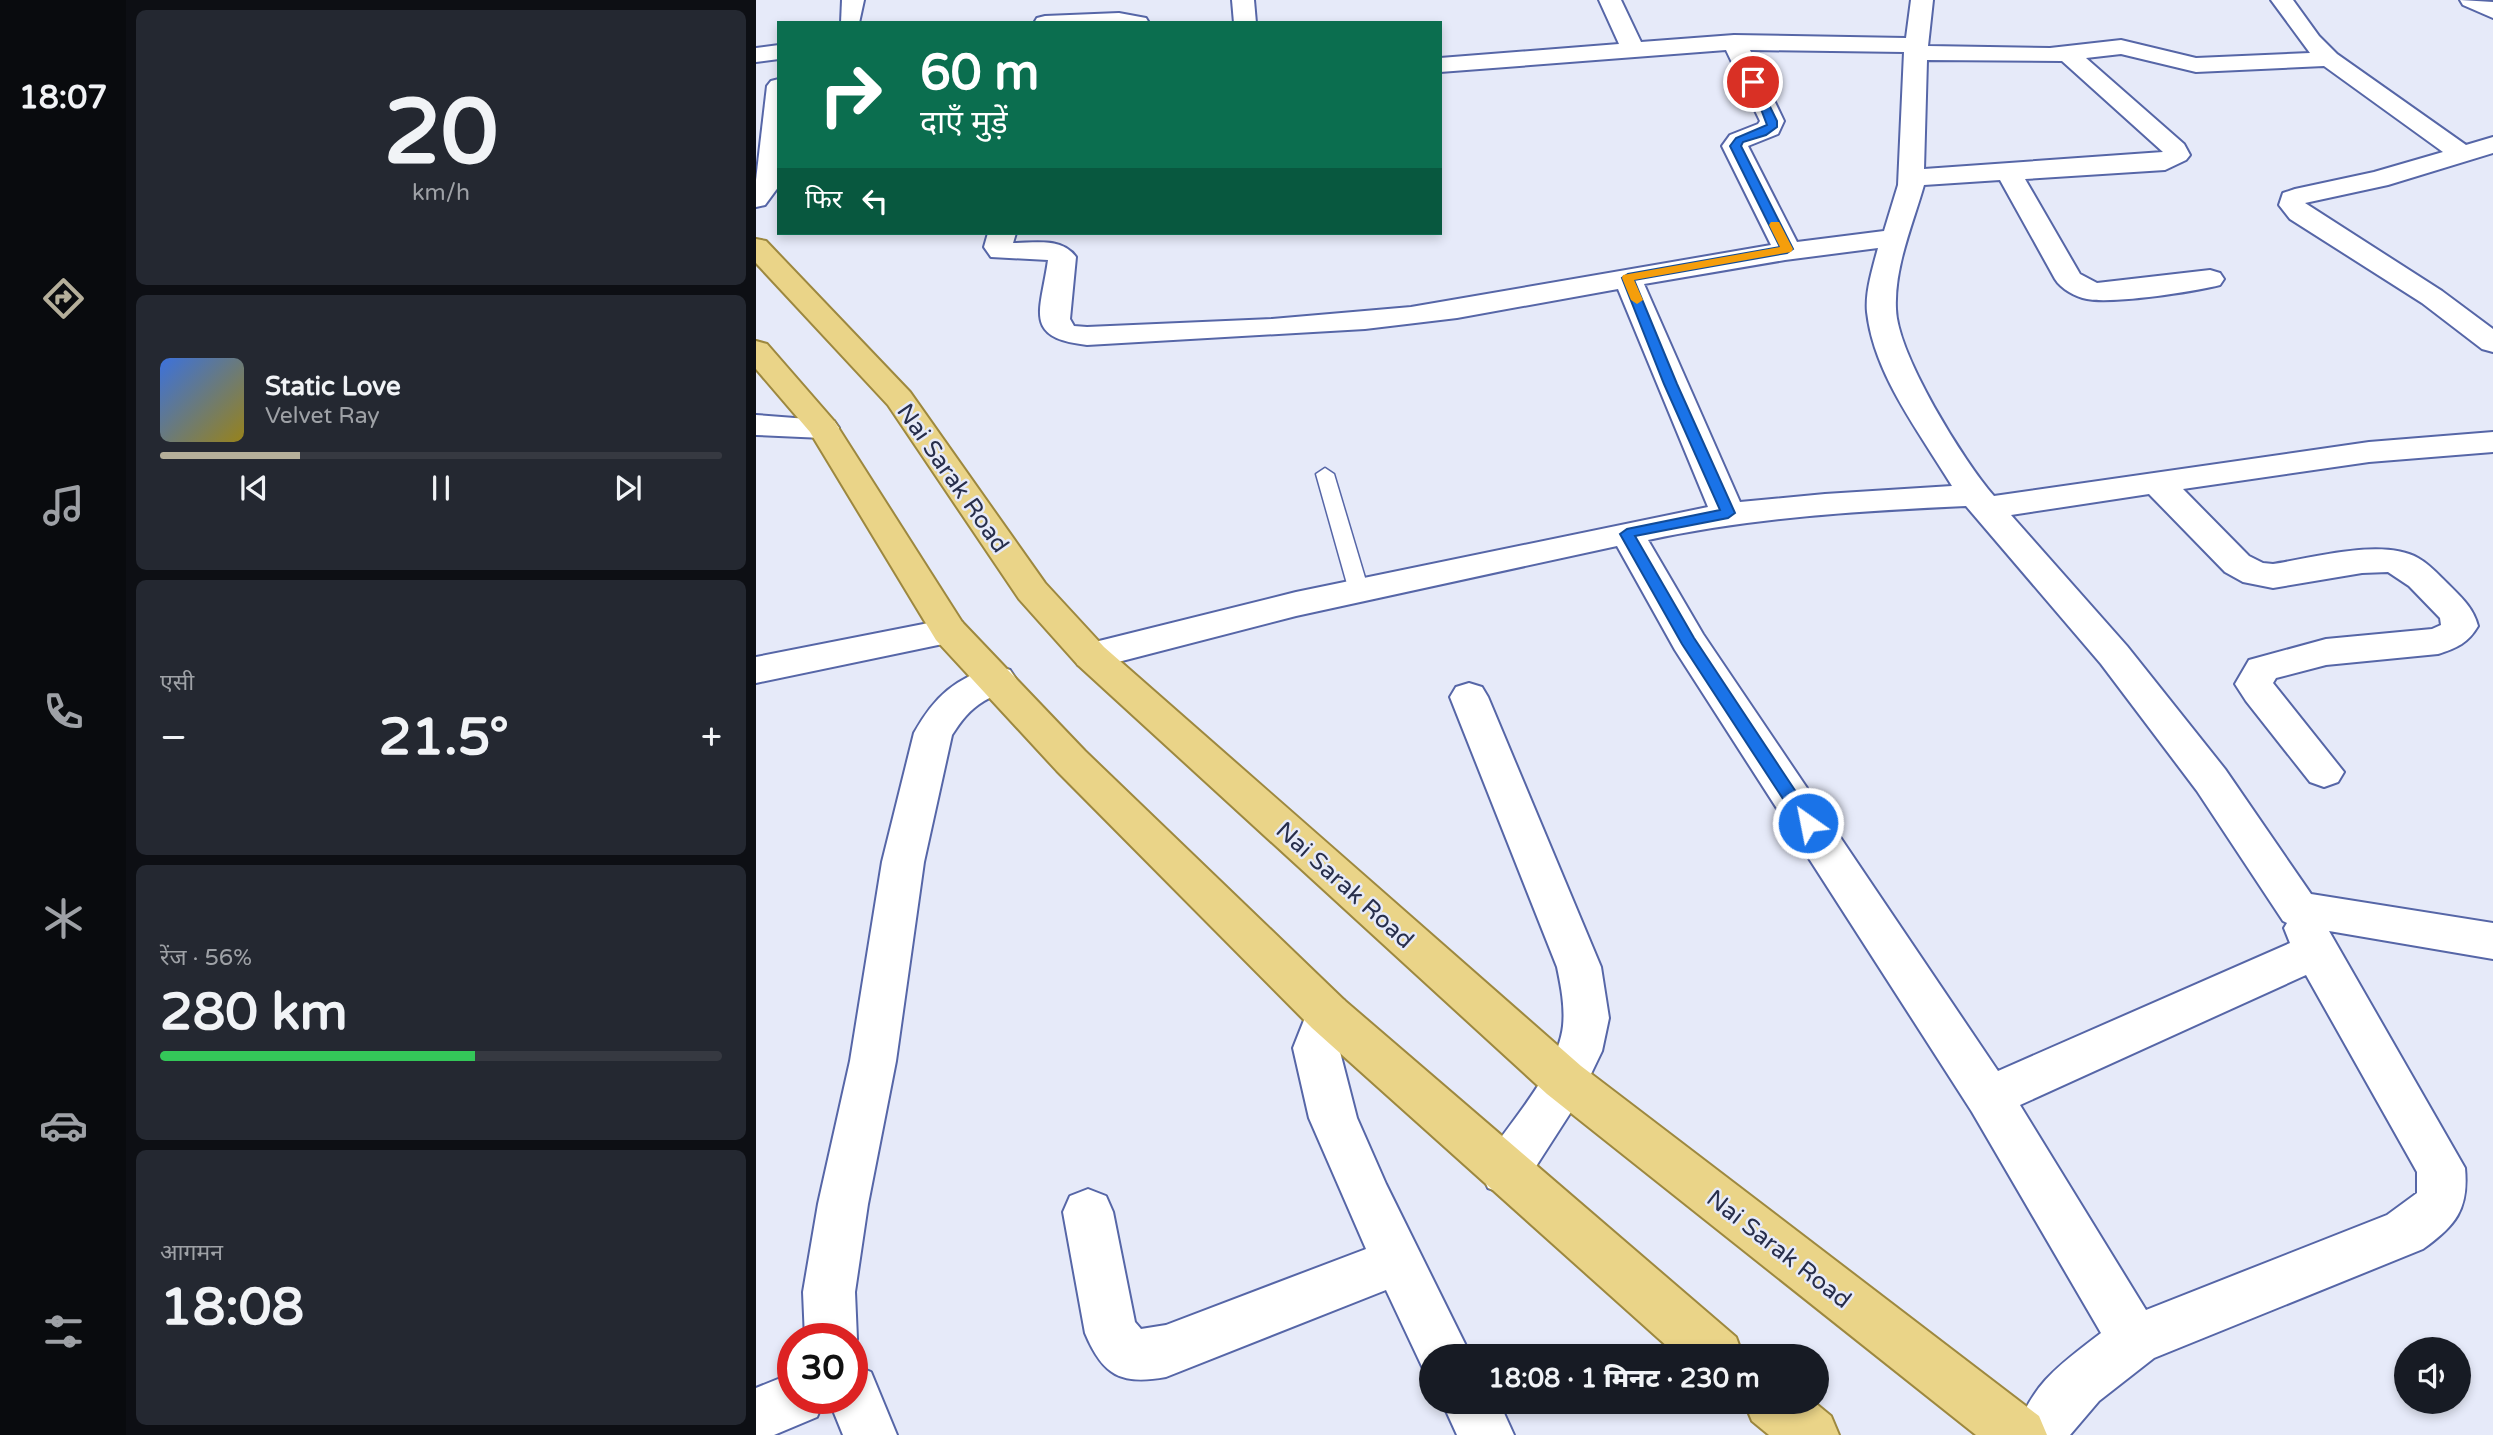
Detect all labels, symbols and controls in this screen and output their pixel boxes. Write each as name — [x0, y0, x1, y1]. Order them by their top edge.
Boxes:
text: 60 m — [920, 44, 1039, 103]
icon: right — [805, 49, 896, 140]
pin — [1723, 52, 1783, 112]
icon: arrive — [1734, 63, 1772, 101]
text: 20 — [384, 78, 498, 188]
text: 18:07 — [19, 79, 107, 117]
text: दाएँ मुड़ें — [920, 104, 1008, 142]
text: km/h — [412, 179, 470, 207]
icon: left — [856, 182, 894, 220]
text: फिर — [805, 184, 842, 215]
icon: directions — [39, 274, 88, 323]
text: Static Love — [265, 371, 401, 402]
street label: Nai Sarak Road — [890, 398, 1015, 559]
text: Velvet Ray — [265, 402, 380, 430]
icon: previous — [235, 469, 273, 507]
icon: pause — [422, 469, 460, 507]
icon: next — [609, 469, 647, 507]
icon: music — [39, 481, 88, 530]
text: एसी — [160, 669, 194, 697]
icon: phone — [39, 687, 88, 736]
text: 21.5° — [379, 706, 509, 769]
text: − — [160, 715, 187, 761]
text: + — [701, 715, 722, 761]
position arrow — [1771, 786, 1845, 860]
street label: Nai Sarak Road — [1270, 816, 1420, 955]
icon: climate — [39, 894, 88, 943]
text: रेंज · 56% — [160, 944, 252, 972]
text: 280 km — [160, 981, 348, 1044]
icon: car — [39, 1101, 88, 1150]
street label: Nai Sarak Road — [1701, 1184, 1857, 1315]
text: आगमन — [160, 1239, 223, 1267]
text: 18:08 — [160, 1276, 304, 1339]
icon: filters — [39, 1307, 88, 1356]
speed limit sign: 30 — [777, 1323, 868, 1414]
map controls — [2394, 1337, 2471, 1414]
button: sound — [2394, 1337, 2471, 1414]
text: 18:08 · 1 मिनट · 230 m — [1488, 1363, 1760, 1394]

